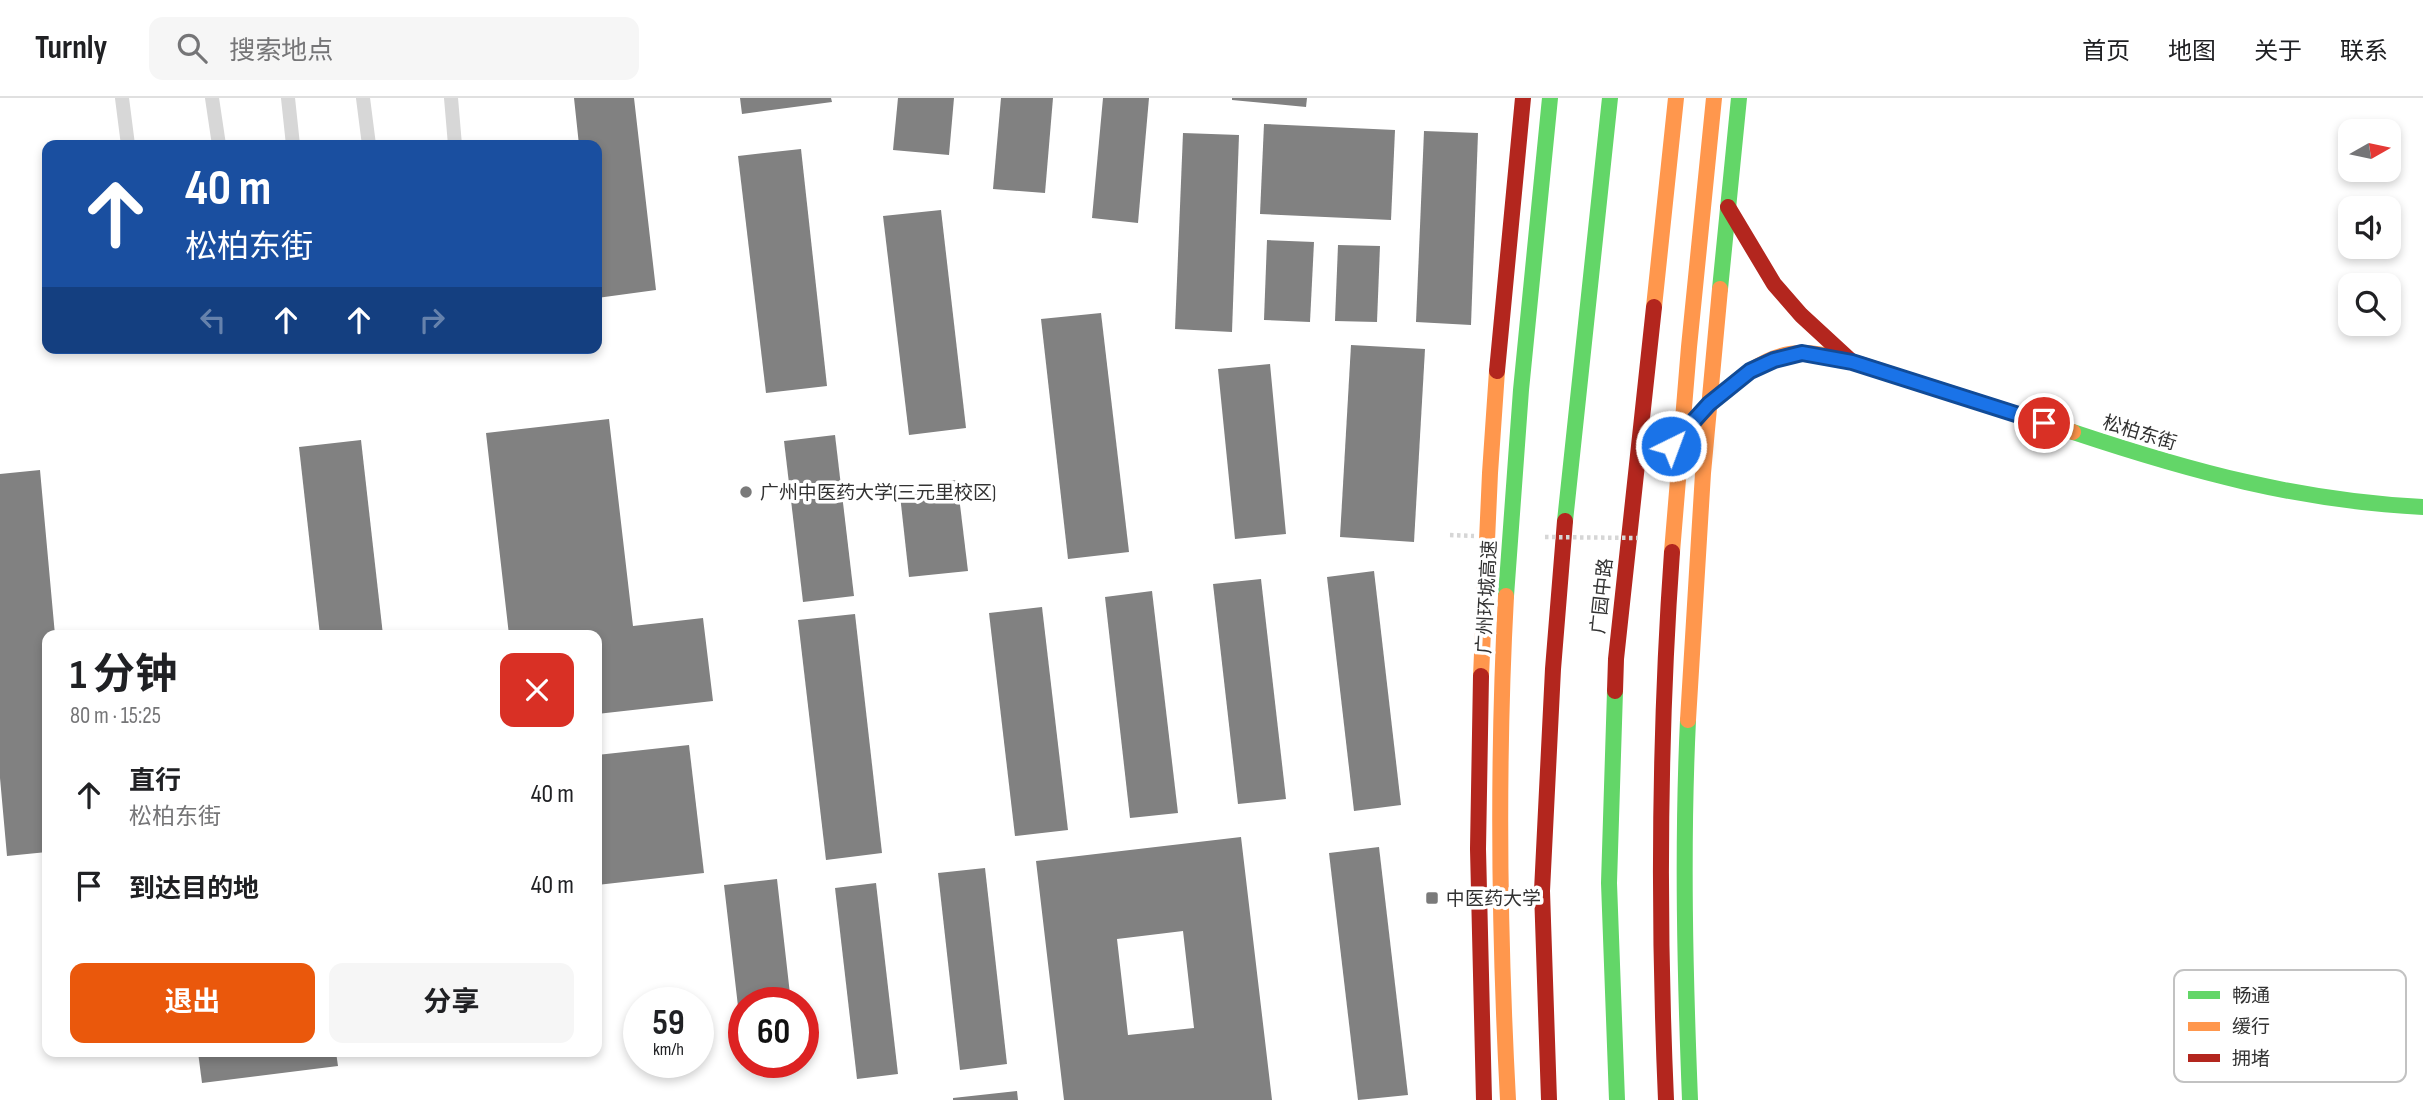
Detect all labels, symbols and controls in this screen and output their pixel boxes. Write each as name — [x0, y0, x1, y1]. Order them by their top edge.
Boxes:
search box — [149, 17, 639, 80]
text: Turnly — [35, 28, 107, 68]
icon: search — [173, 29, 211, 67]
text: 搜索地点 — [229, 36, 333, 67]
text: 首页 — [2082, 37, 2130, 66]
text: 地图 — [2168, 37, 2216, 66]
text: 关于 — [2254, 37, 2302, 66]
text: 联系 — [2340, 37, 2388, 66]
north arrow — [2338, 119, 2401, 182]
map controls — [2338, 119, 2401, 336]
text: 40 m — [185, 160, 271, 219]
icon: ahead — [70, 168, 161, 259]
button: sound — [2338, 196, 2401, 259]
text: 松柏东街 — [185, 228, 313, 267]
button: search — [2338, 273, 2401, 336]
icon: left — [194, 301, 232, 339]
icon: ahead — [267, 301, 305, 339]
icon: ahead — [340, 301, 378, 339]
icon: right — [413, 301, 451, 339]
pin — [2014, 393, 2074, 453]
icon: arrive — [2025, 404, 2063, 442]
position arrow — [1634, 409, 1708, 483]
street label: 松柏东街 — [2100, 411, 2179, 456]
place label: 广州中医药大学(三元里校区) — [760, 482, 996, 505]
marker: 广州中医药大学(三元里校区) — [738, 484, 754, 500]
street label: 广州环城高速 — [1473, 540, 1502, 655]
street label: 广园中路 — [1587, 557, 1618, 635]
text: 1 分钟 — [70, 650, 177, 701]
button: close — [500, 653, 574, 727]
text: 80 m · 15:25 — [70, 702, 161, 730]
text: 直行 — [129, 766, 181, 797]
icon: ahead — [70, 776, 108, 814]
text: 40 m — [531, 779, 574, 810]
text: 松柏东街 — [129, 803, 221, 831]
icon: arrive — [70, 867, 108, 905]
text: 40 m — [531, 870, 574, 901]
text: 到达目的地 — [129, 874, 259, 905]
place label: 中医药大学 — [1446, 888, 1541, 911]
marker: 中医药大学 — [1424, 890, 1440, 906]
button: 退出 — [70, 963, 315, 1043]
button: 分享 — [329, 963, 574, 1043]
legend — [2174, 970, 2406, 1082]
text: 畅通 — [2232, 985, 2270, 1008]
speed limit sign: 60 — [728, 987, 819, 1078]
text: 59 — [653, 1002, 684, 1045]
text: 缓行 — [2232, 1016, 2270, 1039]
text: km/h — [653, 1039, 684, 1060]
text: 拥堵 — [2232, 1048, 2270, 1071]

